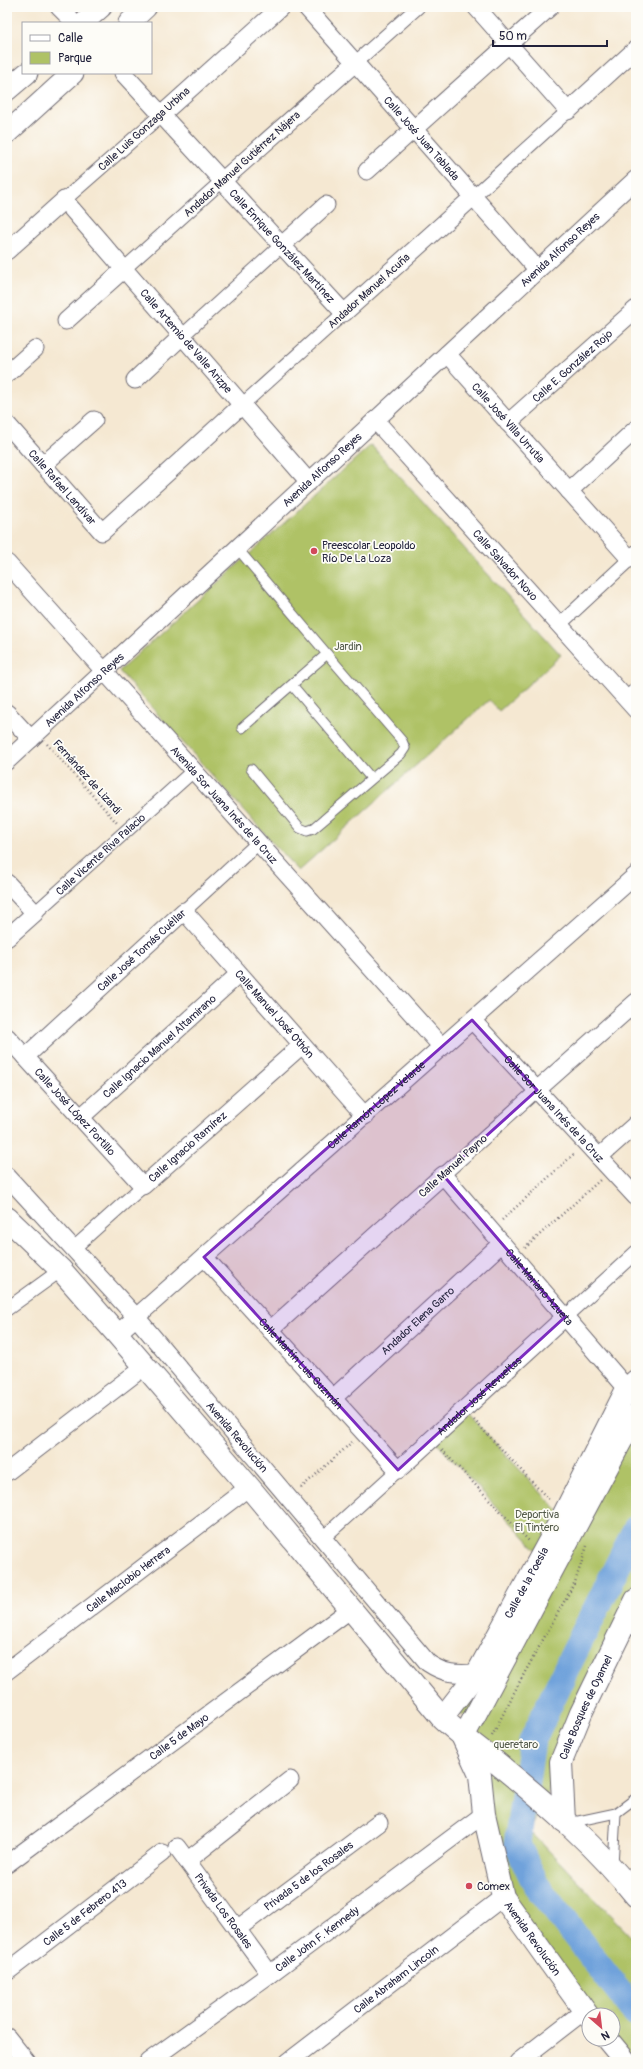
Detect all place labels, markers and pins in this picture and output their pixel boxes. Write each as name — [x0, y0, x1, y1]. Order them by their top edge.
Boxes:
place label: Preescolar Leopoldo Río De La Loza — [322, 539, 415, 565]
marker: Preescolar Leopoldo Río De La Loza — [309, 546, 319, 556]
place label: Comex — [477, 1880, 510, 1893]
marker: Comex — [464, 1881, 474, 1891]

